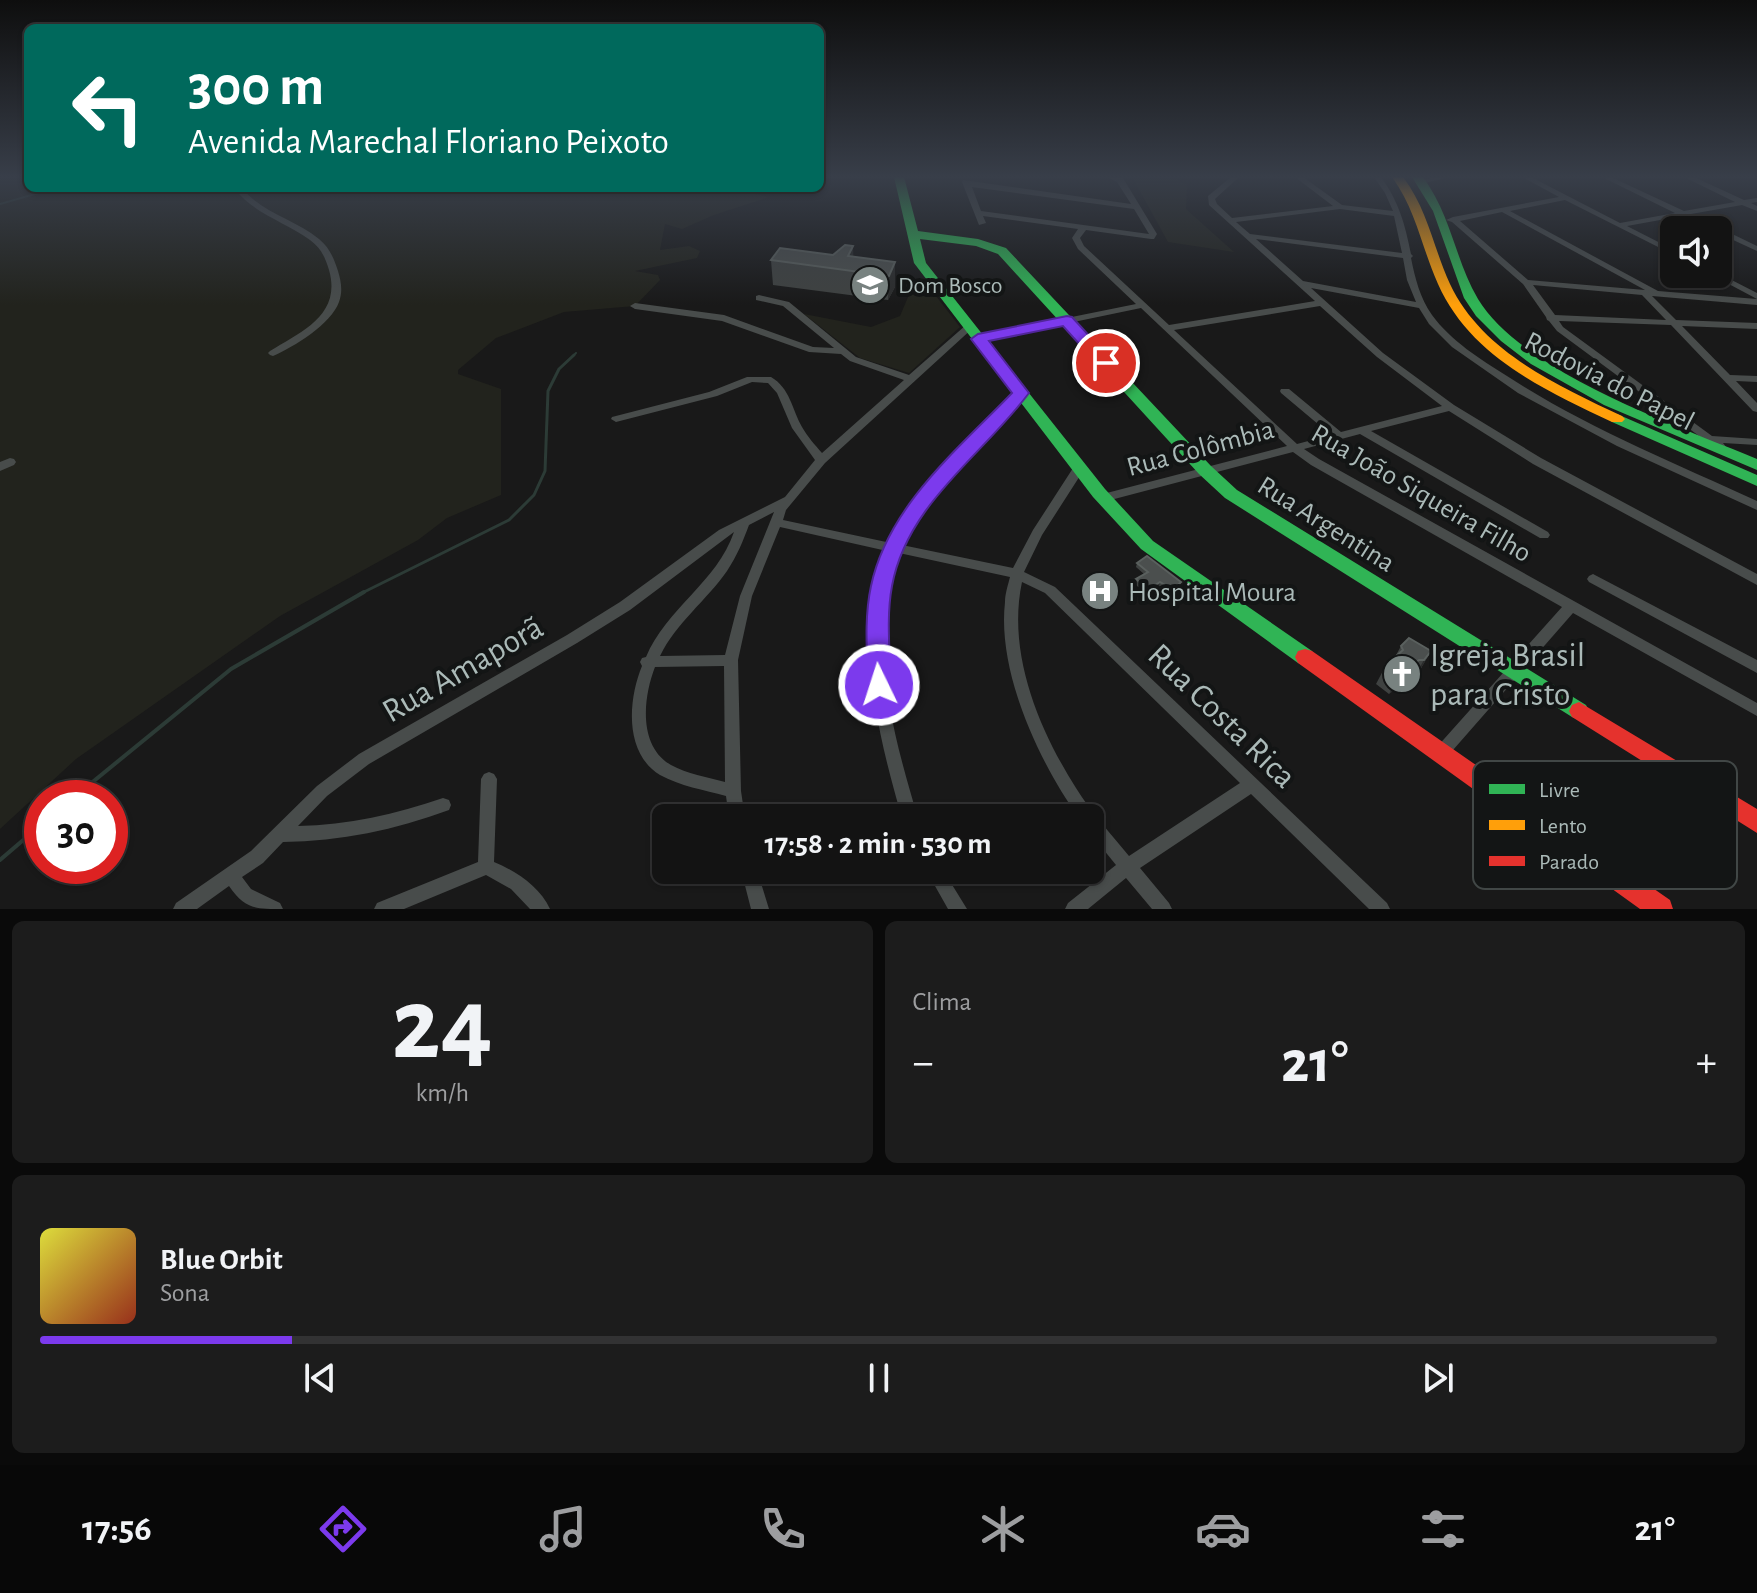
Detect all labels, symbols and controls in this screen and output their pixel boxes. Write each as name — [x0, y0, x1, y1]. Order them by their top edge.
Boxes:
icon: left — [56, 56, 160, 160]
text: 300 m — [188, 59, 324, 115]
text: Avenida Marechal Floriano Peixoto — [188, 124, 669, 160]
map controls — [1660, 216, 1732, 288]
button: sound — [1660, 216, 1732, 288]
school or university icon: Dom Bosco — [849, 264, 891, 306]
place label: Dom Bosco — [898, 274, 1003, 298]
street label: Rodovia do Papel — [1520, 327, 1698, 436]
pin — [1072, 329, 1140, 397]
icon: arrive — [1084, 341, 1128, 385]
street label: Rua Colômbia — [1124, 416, 1277, 482]
street label: Rua João Siqueira Filho — [1306, 419, 1536, 568]
street label: Rua Argentina — [1252, 472, 1399, 578]
hospital icon: Hospital Moura — [1079, 570, 1121, 612]
place label: Hospital Moura — [1128, 579, 1296, 607]
street label: Rua Amaporã — [377, 610, 549, 729]
street label: Rua Costa Rica — [1141, 638, 1302, 795]
place label: Igreja Brasil para Cristo — [1430, 639, 1585, 712]
position arrow — [837, 643, 921, 727]
church icon: Igreja Brasil para Cristo — [1381, 653, 1423, 695]
legend — [1473, 761, 1737, 889]
text: Livre — [1539, 779, 1580, 801]
speed limit sign: 30 — [24, 780, 128, 884]
text: Lento — [1539, 815, 1587, 837]
text: 17:58 · 2 min · 530 m — [764, 829, 992, 859]
text: Parado — [1539, 851, 1599, 873]
text: 24 — [392, 974, 493, 1078]
text: Clima — [913, 989, 972, 1015]
text: 21° — [1281, 1033, 1348, 1093]
text: − — [913, 1041, 934, 1085]
text: + — [1696, 1041, 1717, 1085]
text: km/h — [415, 1080, 469, 1106]
text: Blue Orbit — [160, 1245, 283, 1275]
text: Sona — [160, 1280, 210, 1306]
icon: previous — [298, 1356, 342, 1400]
icon: pause — [857, 1356, 901, 1400]
icon: next — [1416, 1356, 1460, 1400]
icon: directions — [315, 1501, 371, 1557]
icon: music — [535, 1501, 591, 1557]
icon: phone — [755, 1501, 811, 1557]
icon: climate — [975, 1501, 1031, 1557]
icon: car — [1195, 1501, 1251, 1557]
icon: filters — [1415, 1501, 1471, 1557]
text: 17:56 — [82, 1511, 152, 1547]
text: 21° — [1635, 1511, 1675, 1547]

